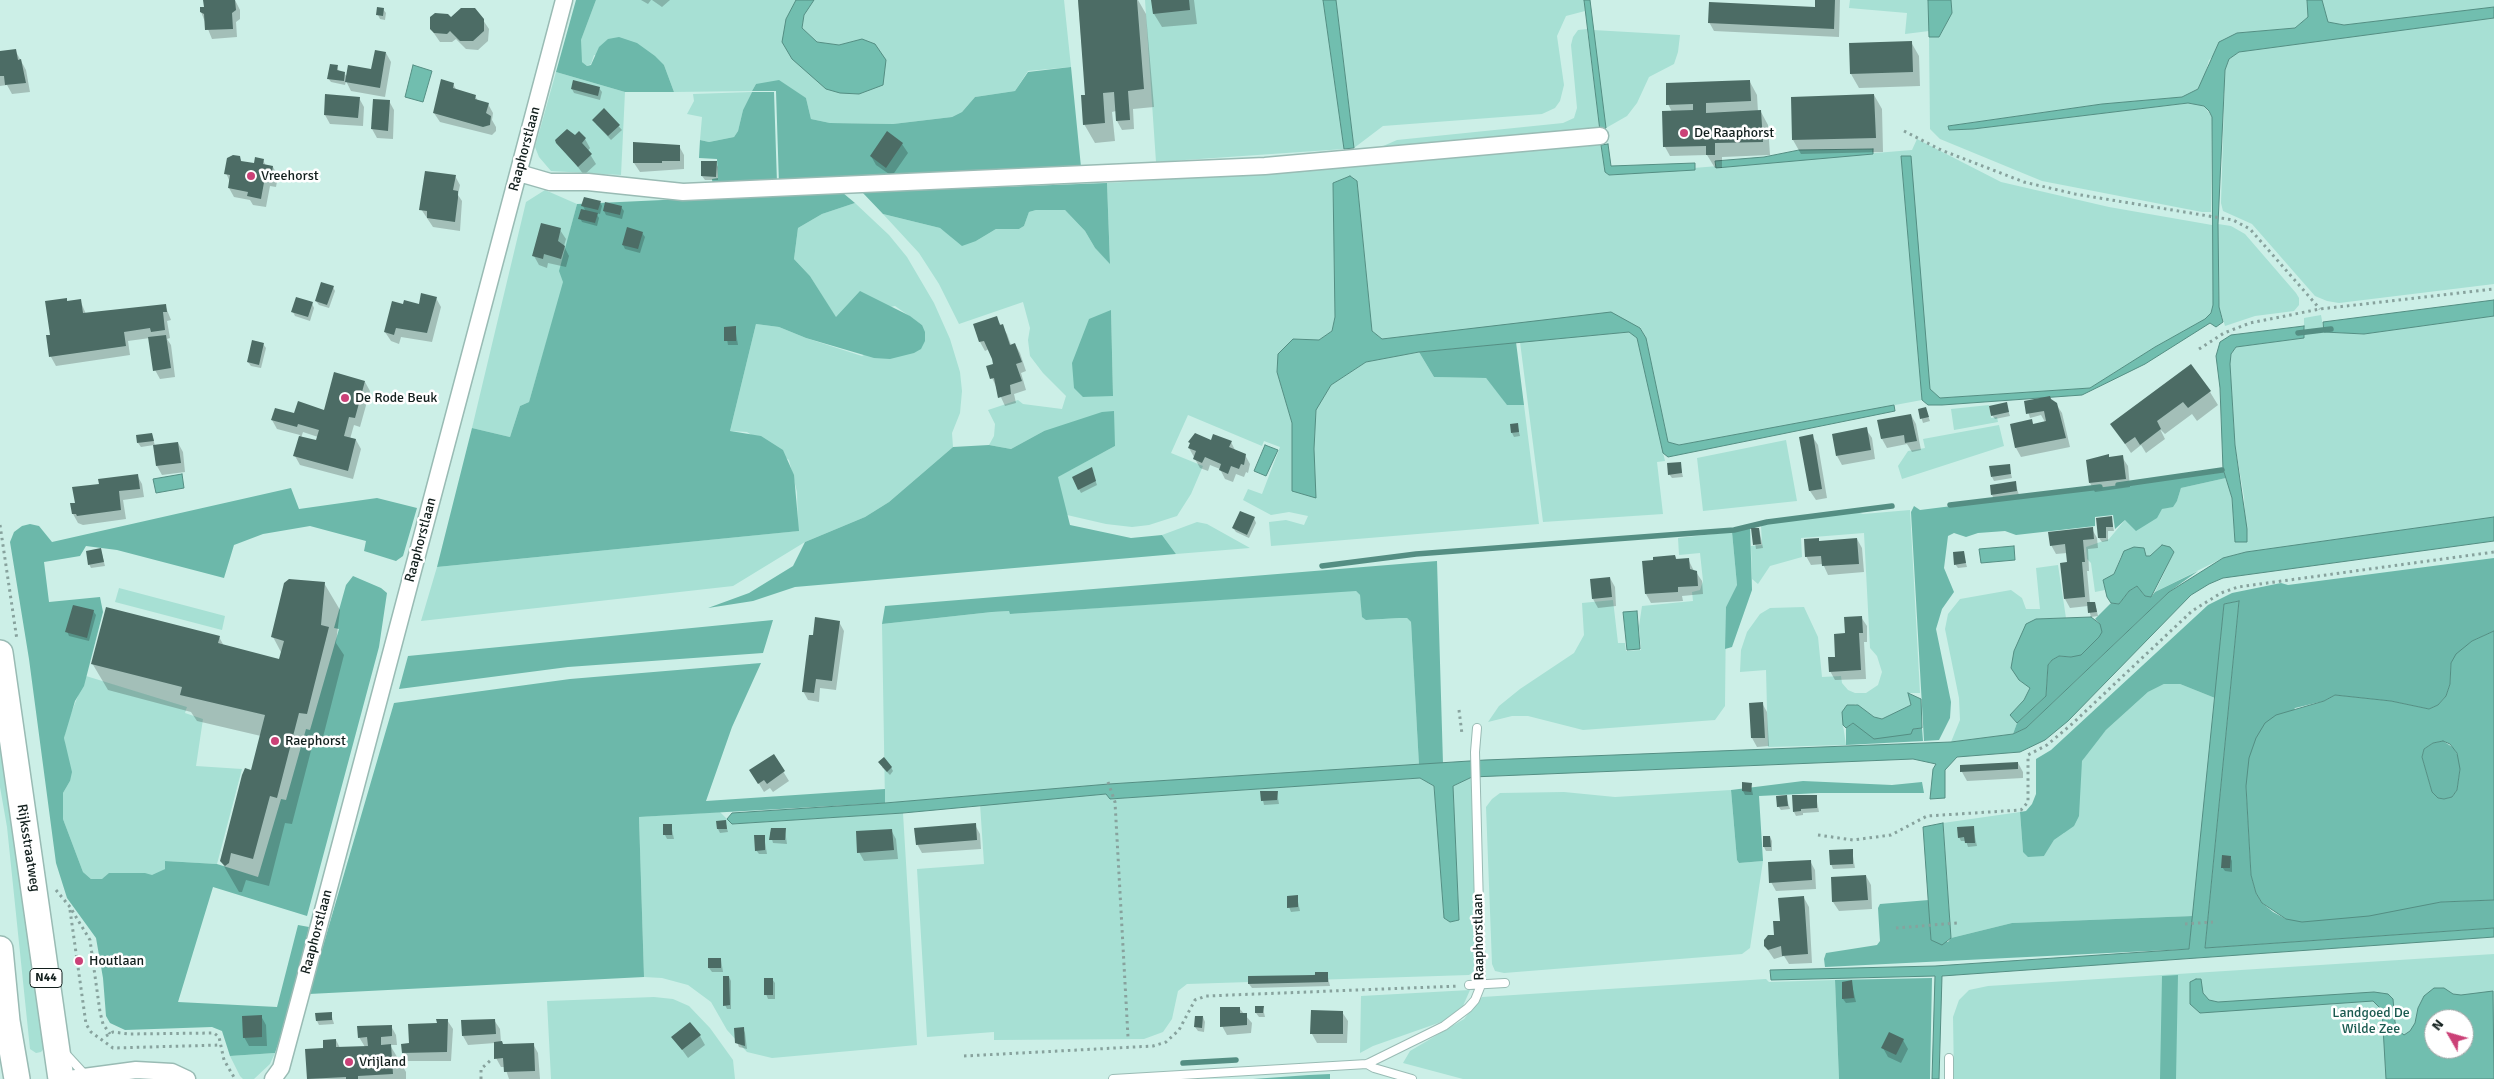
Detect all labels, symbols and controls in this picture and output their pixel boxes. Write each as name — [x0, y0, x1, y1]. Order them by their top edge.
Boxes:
street label: Raaphorstlaan — [506, 105, 544, 193]
place label: De Raaphorst — [1694, 125, 1774, 141]
marker: De Raaphorst — [1678, 127, 1690, 139]
place label: Vreehorst — [261, 168, 319, 184]
marker: Vreehorst — [245, 170, 257, 182]
place label: De Rode Beuk — [355, 390, 437, 406]
marker: De Rode Beuk — [339, 392, 351, 404]
street label: Raaphorstlaan — [402, 496, 440, 584]
place label: Raephorst — [285, 733, 346, 749]
marker: Raephorst — [269, 735, 281, 747]
street label: Rijksstraatweg — [13, 803, 43, 893]
street label: Raaphorstlaan — [298, 888, 336, 976]
street label: Raaphorstlaan — [1470, 893, 1488, 981]
place label: Houtlaan — [89, 953, 144, 969]
marker: Houtlaan — [73, 955, 85, 967]
road number: N44 — [30, 968, 62, 988]
park label: Landgoed De Wilde Zee — [2332, 1005, 2410, 1038]
north arrow — [2424, 1009, 2474, 1059]
text: N — [2428, 1016, 2447, 1034]
place label: Vrijland — [359, 1054, 406, 1070]
marker: Vrijland — [343, 1056, 355, 1068]

